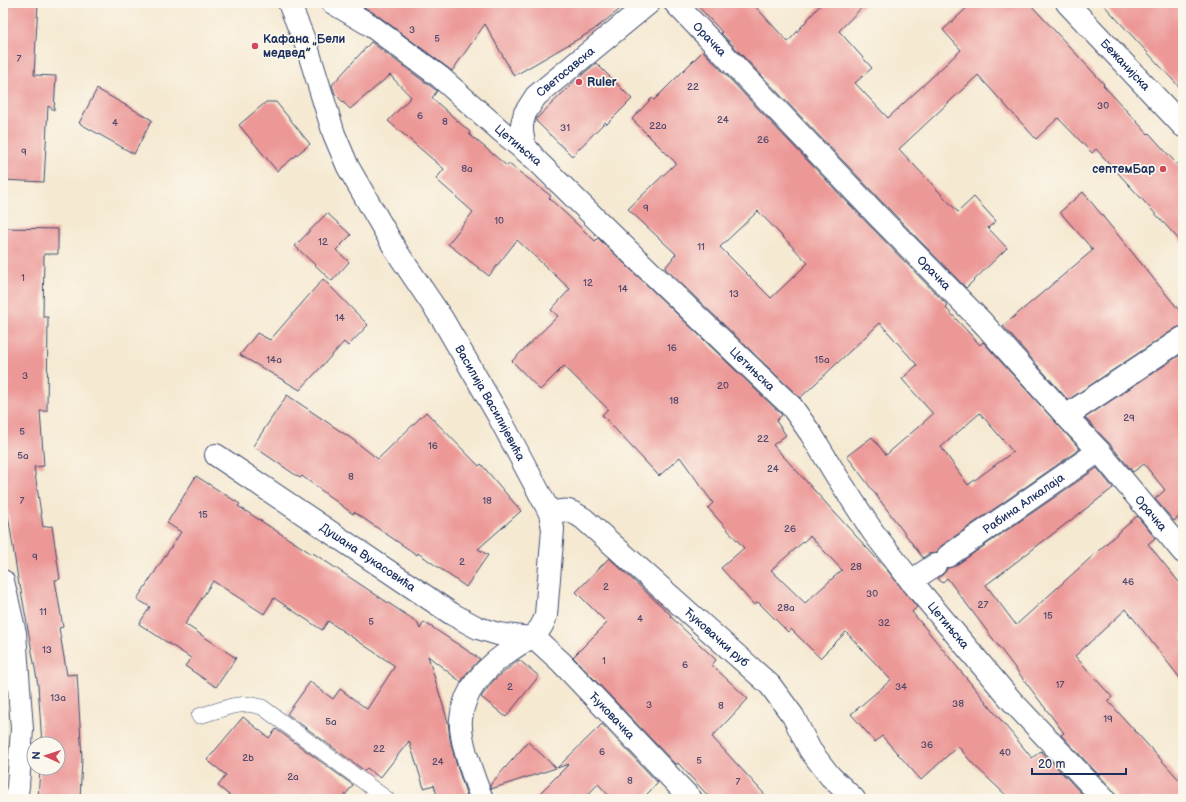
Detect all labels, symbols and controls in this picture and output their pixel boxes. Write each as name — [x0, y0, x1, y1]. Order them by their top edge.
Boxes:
street label: Орачка — [689, 19, 729, 60]
house number: 3 — [409, 24, 415, 36]
place label: Кафана „Бели медвед” — [263, 32, 346, 61]
house number: 5 — [434, 33, 440, 45]
street label: Бежанијска — [1097, 36, 1153, 94]
marker: Кафана „Бели медвед” — [250, 41, 260, 51]
street label: Светосавска — [534, 44, 598, 101]
house number: 7 — [17, 53, 22, 65]
place label: Ruler — [587, 75, 617, 90]
marker: Ruler — [574, 77, 584, 87]
house number: 22 — [687, 81, 699, 93]
house number: 30 — [1097, 100, 1109, 112]
house number: 6 — [417, 110, 423, 122]
house number: 24 — [717, 114, 729, 126]
house number: 8 — [442, 116, 448, 128]
house number: 4 — [112, 117, 118, 129]
house number: 22a — [649, 120, 667, 132]
street label: Цетињска — [491, 122, 545, 169]
house number: 31 — [560, 122, 570, 134]
house number: 26 — [757, 134, 769, 146]
house number: 9 — [21, 146, 27, 158]
place label: септемБар — [1092, 162, 1155, 177]
house number: 8a — [461, 163, 473, 175]
marker: септемБар — [1158, 164, 1168, 174]
house number: 9 — [643, 202, 649, 214]
house number: 10 — [494, 215, 504, 227]
house number: 12 — [318, 236, 328, 248]
house number: 11 — [697, 241, 705, 253]
street label: Орачка — [913, 253, 954, 294]
house number: 1 — [21, 272, 25, 284]
house number: 12 — [583, 277, 593, 289]
house number: 14 — [618, 283, 628, 295]
house number: 13 — [729, 288, 739, 300]
house number: 14 — [335, 312, 345, 324]
house number: 16 — [667, 342, 677, 354]
street label: Василија Василијевића — [451, 343, 528, 464]
street label: Цетињска — [726, 344, 778, 394]
house number: 14a — [266, 354, 282, 366]
house number: 15a — [814, 354, 830, 366]
house number: 3 — [22, 370, 28, 382]
house number: 20 — [717, 380, 729, 392]
house number: 18 — [669, 395, 679, 407]
house number: 29 — [1123, 412, 1135, 424]
house number: 5 — [19, 426, 25, 438]
house number: 22 — [757, 433, 769, 445]
house number: 16 — [428, 440, 438, 452]
house number: 5a — [17, 450, 29, 462]
house number: 24 — [767, 463, 779, 475]
street label: Рабина Алкалаја — [980, 470, 1068, 538]
house number: 8 — [348, 471, 354, 483]
street label: Орачка — [1131, 493, 1170, 535]
house number: 7 — [20, 495, 25, 507]
house number: 18 — [482, 495, 492, 507]
house number: 15 — [198, 509, 208, 521]
street label: Душана Вукасовића — [317, 520, 418, 595]
house number: 26 — [784, 523, 796, 535]
house number: 9 — [32, 551, 38, 563]
house number: 2 — [459, 556, 465, 568]
house number: 28 — [850, 561, 862, 573]
house number: 46 — [1122, 576, 1134, 588]
house number: 2 — [603, 581, 609, 593]
house number: 30 — [866, 588, 878, 600]
street label: Цетињска — [924, 599, 972, 652]
house number: 27 — [978, 599, 988, 611]
house number: 28a — [777, 602, 795, 614]
street label: Ћуковачки руб — [681, 605, 752, 671]
house number: 11 — [39, 606, 47, 618]
house number: 15 — [1043, 610, 1053, 622]
house number: 4 — [637, 613, 643, 625]
house number: 5 — [368, 616, 374, 628]
house number: 32 — [878, 617, 890, 629]
house number: 13 — [42, 644, 52, 656]
house number: 1 — [602, 655, 606, 667]
house number: 6 — [682, 659, 688, 671]
house number: 17 — [1056, 679, 1064, 691]
house number: 2 — [507, 681, 513, 693]
house number: 34 — [895, 681, 907, 693]
street label: Ћуковачка — [586, 689, 638, 743]
house number: 13a — [50, 692, 66, 704]
house number: 38 — [952, 698, 964, 710]
house number: 3 — [646, 699, 652, 711]
house number: 8 — [718, 700, 724, 712]
house number: 19 — [1103, 713, 1113, 725]
house number: 5a — [325, 716, 337, 728]
north arrow — [26, 736, 66, 776]
house number: 36 — [921, 739, 933, 751]
house number: 22 — [373, 743, 385, 755]
house number: 6 — [599, 746, 605, 758]
house number: 40 — [999, 747, 1011, 759]
scale bar — [1032, 750, 1126, 776]
text: N — [30, 751, 43, 760]
house number: 2b — [242, 752, 254, 764]
house number: 5 — [696, 755, 702, 767]
house number: 24 — [432, 756, 444, 768]
text: 20 m — [1038, 757, 1065, 772]
house number: 2a — [287, 771, 299, 783]
house number: 8 — [627, 775, 633, 787]
house number: 7 — [736, 776, 741, 788]

